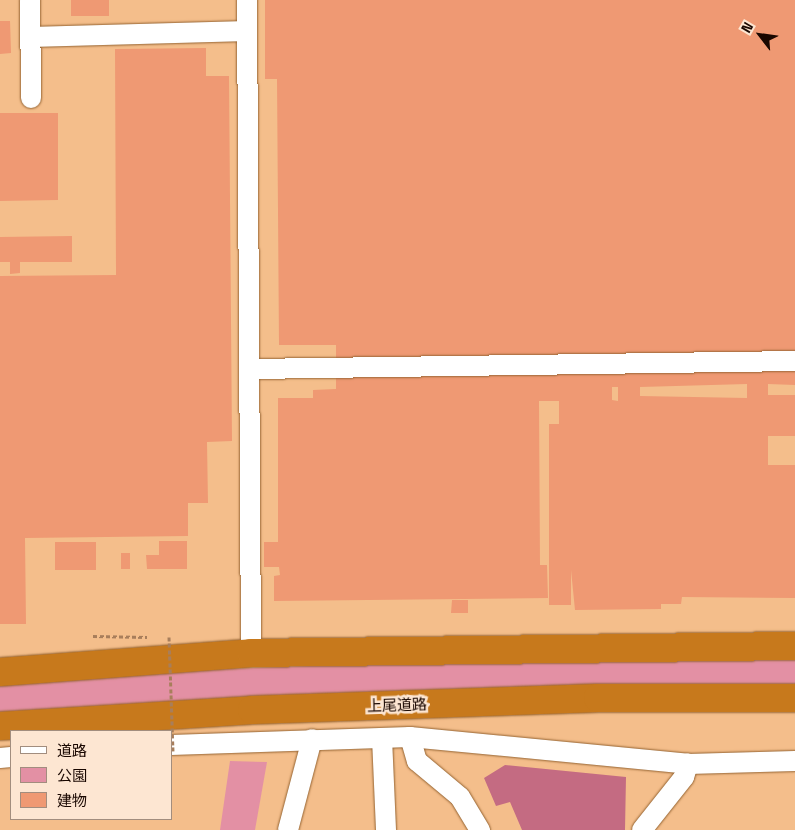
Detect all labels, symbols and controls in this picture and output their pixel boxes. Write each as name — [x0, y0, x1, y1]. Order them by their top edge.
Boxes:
north arrow — [735, 10, 785, 60]
text: N — [737, 19, 757, 36]
street label: 上尾道路 — [367, 695, 427, 715]
legend — [10, 730, 172, 820]
text: 道路 — [57, 741, 87, 760]
text: 公園 — [57, 766, 87, 785]
text: 建物 — [57, 791, 87, 810]

